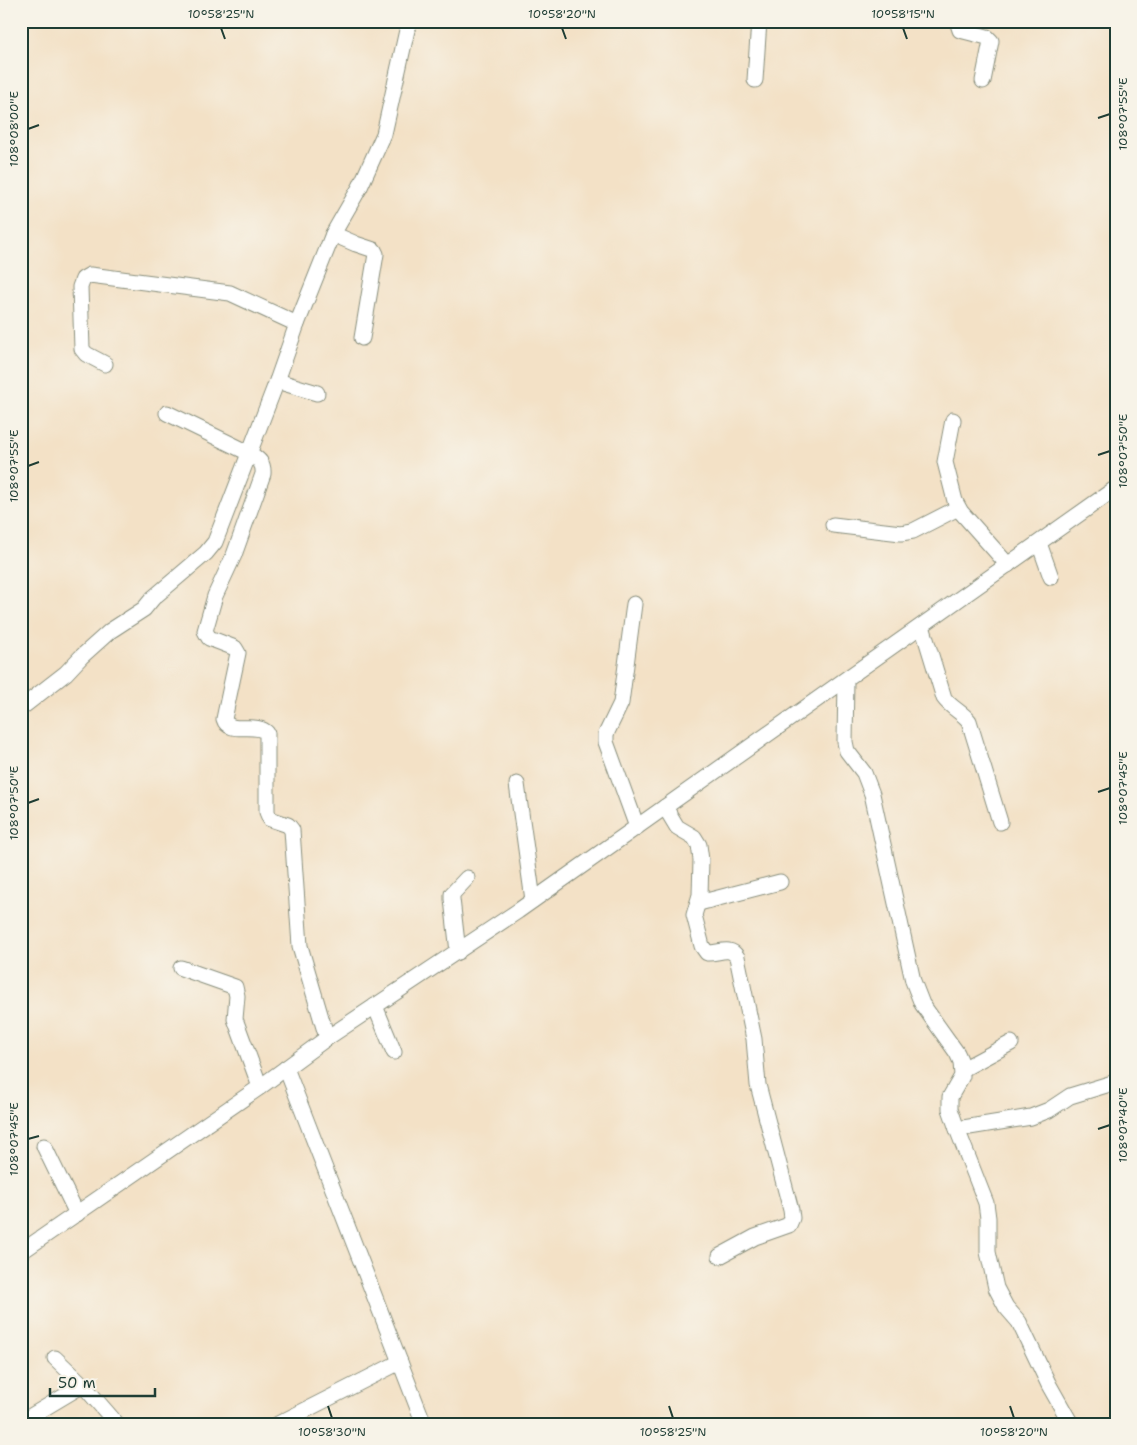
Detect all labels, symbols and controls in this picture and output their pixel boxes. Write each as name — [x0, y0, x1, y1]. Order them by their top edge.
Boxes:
text: 10°58'25"N — [188, 6, 254, 22]
text: 10°58'20"N — [528, 6, 596, 22]
text: 10°58'15"N — [871, 6, 935, 22]
text: 108°07'55"E — [1115, 77, 1131, 151]
text: 108°08'00"E — [6, 91, 22, 167]
text: 108°07'50"E — [1115, 414, 1131, 488]
text: 108°07'55"E — [6, 429, 22, 503]
text: 108°07'45"E — [1115, 751, 1131, 825]
text: 108°07'50"E — [6, 766, 22, 840]
text: 108°07'40"E — [1115, 1087, 1131, 1163]
text: 108°07'45"E — [6, 1102, 22, 1176]
scale bar — [50, 1365, 155, 1397]
text: 50 m — [58, 1373, 96, 1393]
text: 10°58'30"N — [298, 1424, 366, 1440]
text: 10°58'25"N — [640, 1424, 706, 1440]
text: 10°58'20"N — [980, 1424, 1048, 1440]

